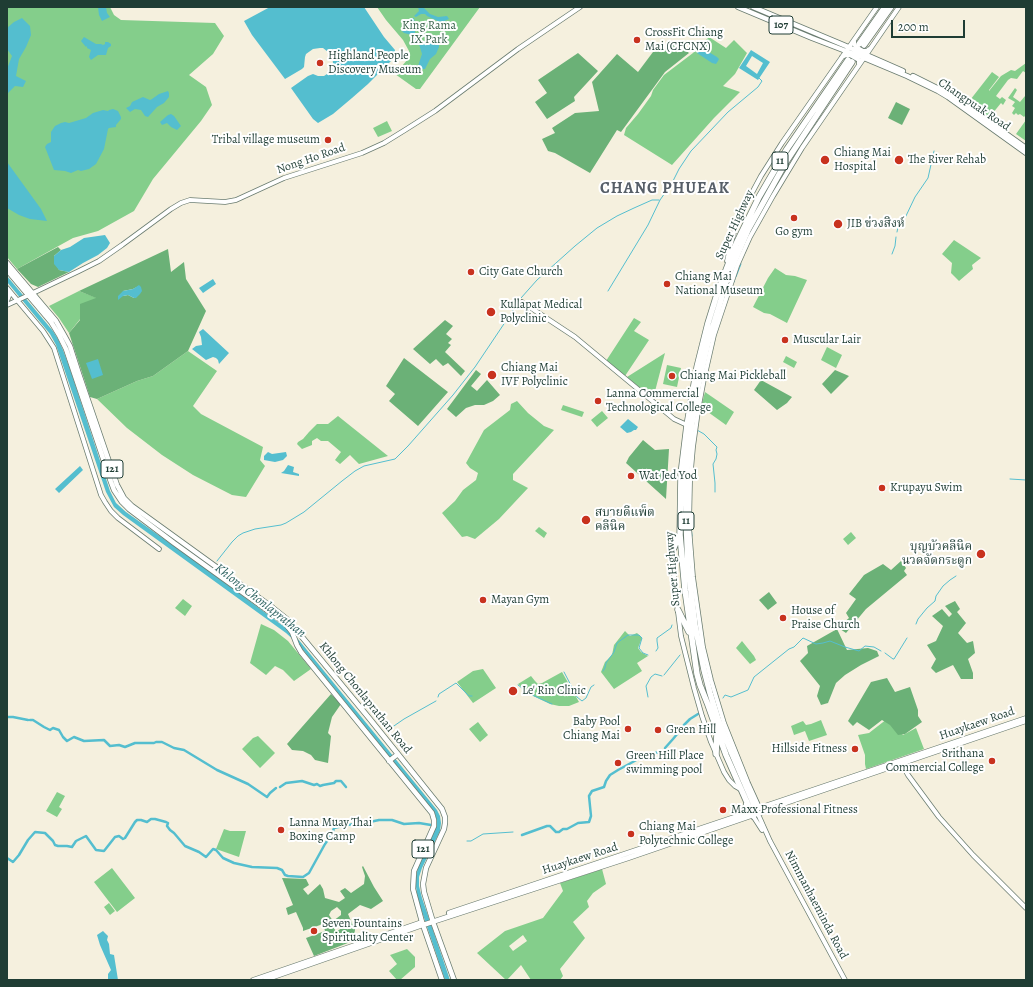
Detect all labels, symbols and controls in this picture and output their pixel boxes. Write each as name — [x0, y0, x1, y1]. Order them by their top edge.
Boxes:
scale bar — [893, 12, 967, 38]
road number: 107 — [769, 16, 793, 34]
park label: King Rama IX Park — [402, 19, 456, 47]
text: 200 m — [898, 19, 929, 35]
place label: CrossFit Chiang Mai (CFCNX) — [645, 26, 723, 54]
marker: CrossFit Chiang Mai (CFCNX) — [632, 35, 642, 45]
place label: Highland People Discovery Museum — [328, 49, 421, 77]
marker: Highland People Discovery Museum — [315, 58, 325, 68]
street label: Changpuak Road — [935, 76, 1013, 134]
place label: Tribal village museum — [212, 133, 320, 147]
marker: Tribal village museum — [323, 135, 333, 145]
street label: Nong Ho Road — [275, 141, 347, 177]
place label: Chiang Mai Hospital — [834, 146, 891, 174]
road number: 11 — [772, 152, 788, 170]
place label: The River Rehab — [908, 153, 986, 167]
marker: Chiang Mai Hospital — [819, 154, 831, 166]
marker: The River Rehab — [893, 154, 905, 166]
district label: CHANG PHUEAK — [600, 179, 730, 199]
street label: Super Highway — [713, 188, 757, 262]
marker: Go gym — [789, 213, 799, 223]
place label: JIB ข่วงสิงห์ — [847, 217, 905, 231]
marker: JIB ข่วงสิงห์ — [832, 218, 844, 230]
place label: Go gym — [775, 225, 813, 239]
place label: City Gate Church — [479, 265, 563, 279]
marker: City Gate Church — [466, 267, 476, 277]
place label: Chiang Mai National Museum — [675, 270, 763, 298]
marker: Chiang Mai National Museum — [662, 279, 672, 289]
place label: Kullapat Medical Polyclinic — [500, 298, 582, 326]
marker: Kullapat Medical Polyclinic — [485, 306, 497, 318]
place label: Muscular Lair — [793, 333, 861, 347]
marker: Muscular Lair — [780, 335, 790, 345]
place label: Chiang Mai IVF Polyclinic — [501, 361, 568, 389]
marker: Chiang Mai IVF Polyclinic — [486, 369, 498, 381]
place label: Chiang Mai Pickleball — [680, 369, 786, 383]
marker: Chiang Mai Pickleball — [667, 371, 677, 381]
place label: Lanna Commercial Technological College — [606, 387, 711, 415]
marker: Lanna Commercial Technological College — [593, 396, 603, 406]
road number: 121 — [101, 460, 123, 478]
place label: Wat Jed Yod — [639, 469, 697, 483]
marker: Wat Jed Yod — [626, 471, 636, 481]
place label: Krupayu Swim — [890, 481, 962, 495]
marker: Krupayu Swim — [877, 483, 887, 493]
place label: สบายดีแพ็ต คลีนิค — [595, 506, 655, 534]
road number: 11 — [678, 512, 694, 530]
marker: สบายดีแพ็ต คลีนิค — [580, 514, 592, 526]
street label: Super Highway — [663, 531, 683, 607]
place label: บุญบัวคลีนิค นวดจัดกระดูก — [902, 540, 972, 568]
marker: บุญบัวคลีนิค นวดจัดกระดูก — [975, 548, 987, 560]
water label: Khlong Chonlaprathan — [211, 561, 309, 641]
place label: Mayan Gym — [491, 593, 549, 607]
marker: Mayan Gym — [478, 595, 488, 605]
place label: House of Praise Church — [791, 604, 860, 632]
marker: House of Praise Church — [778, 613, 788, 623]
street label: Khlong Chonlaprathan Road — [316, 639, 414, 757]
place label: Le' Rin Clinic — [522, 684, 586, 698]
marker: Le' Rin Clinic — [507, 685, 519, 697]
street label: Huaykaew Road — [937, 704, 1017, 744]
place label: Baby Pool Chiang Mai — [563, 715, 620, 743]
place label: Green Hill — [666, 723, 716, 737]
marker: Baby Pool Chiang Mai — [623, 724, 633, 734]
marker: Green Hill — [653, 725, 663, 735]
place label: Hillside Fitness — [772, 742, 847, 756]
marker: Hillside Fitness — [850, 744, 860, 754]
place label: Srithana Commercial College — [886, 747, 984, 775]
place label: Green Hill Place swimming pool — [626, 749, 704, 777]
marker: Srithana Commercial College — [987, 756, 997, 766]
marker: Green Hill Place swimming pool — [613, 758, 623, 768]
place label: Maxx Professional Fitness — [731, 803, 858, 817]
marker: Maxx Professional Fitness — [718, 805, 728, 815]
place label: Lanna Muay Thai Boxing Camp — [289, 816, 372, 844]
place label: Chiang Mai Polytechnic College — [639, 820, 733, 848]
marker: Lanna Muay Thai Boxing Camp — [276, 825, 286, 835]
marker: Chiang Mai Polytechnic College — [626, 829, 636, 839]
road number: 121 — [412, 840, 434, 858]
street label: Huaykaew Road — [540, 840, 620, 878]
street label: Nimmanhaeminda Road — [781, 848, 851, 962]
place label: Seven Fountains Spirituality Center — [322, 917, 413, 945]
marker: Seven Fountains Spirituality Center — [309, 926, 319, 936]

